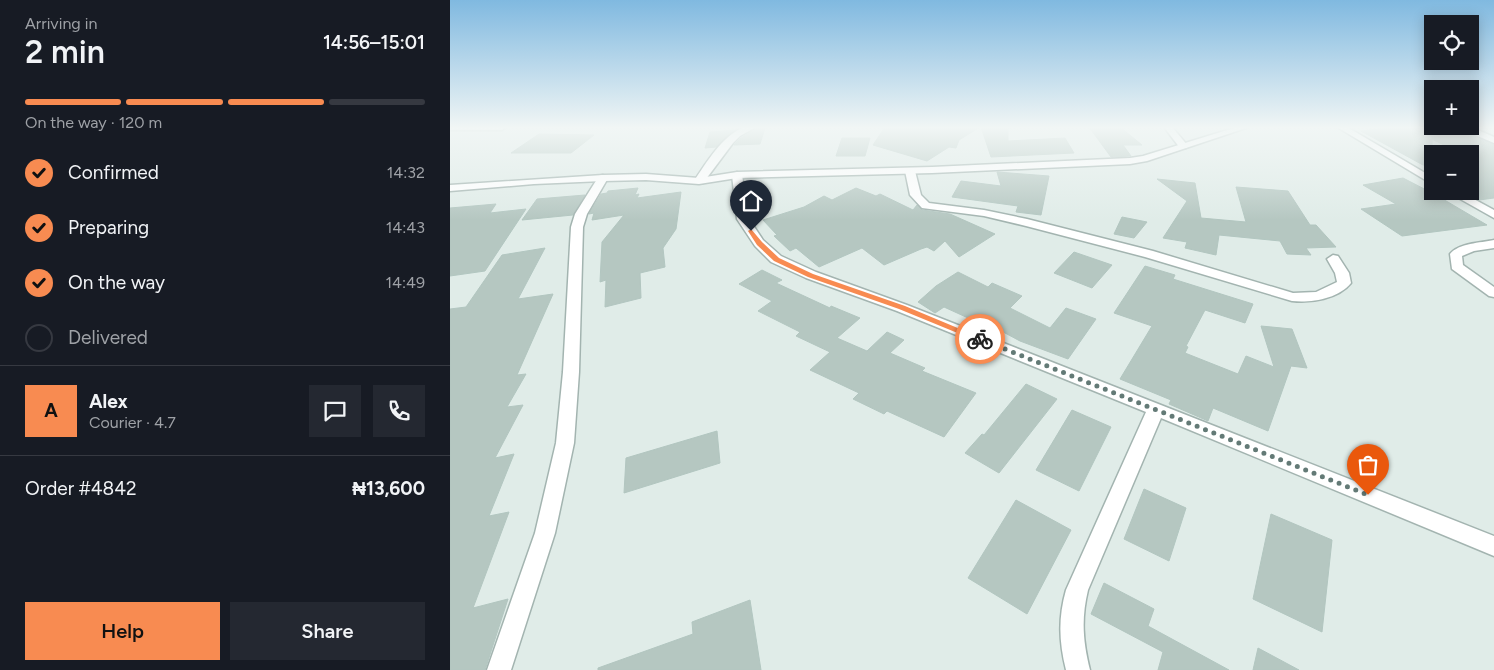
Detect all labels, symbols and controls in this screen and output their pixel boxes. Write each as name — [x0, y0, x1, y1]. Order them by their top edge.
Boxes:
text: Arriving in — [25, 14, 97, 33]
map controls — [1424, 15, 1479, 200]
button: locate — [1424, 15, 1479, 70]
text: 14:56–15:01 — [323, 31, 425, 54]
text: 2 min — [25, 33, 105, 71]
button: + — [1424, 80, 1479, 135]
text: On the way · 120 m — [25, 113, 162, 132]
button: − — [1424, 145, 1479, 200]
icon: check — [25, 159, 53, 187]
text: Confirmed — [68, 161, 159, 184]
text: 14:32 — [387, 163, 425, 182]
pin — [730, 180, 772, 231]
icon: home — [737, 187, 765, 215]
icon: check — [25, 214, 53, 242]
text: Preparing — [68, 216, 149, 239]
text: 14:43 — [386, 218, 425, 237]
icon: check — [25, 269, 53, 297]
text: On the way — [68, 271, 165, 294]
text: 14:49 — [385, 273, 425, 292]
courier — [955, 314, 1005, 364]
icon: bike — [966, 325, 994, 353]
text: Delivered — [68, 326, 148, 349]
button: chat — [309, 385, 361, 437]
button: phone — [373, 385, 425, 437]
text: Alex — [89, 390, 128, 413]
text: A — [44, 399, 58, 422]
text: Courier · 4.7 — [89, 413, 176, 432]
pin — [1347, 444, 1389, 495]
icon: bag — [1354, 451, 1382, 479]
text: Order #4842 — [25, 477, 137, 500]
text: ₦13,600 — [352, 477, 425, 500]
button: Help — [25, 602, 220, 660]
button: Share — [230, 602, 425, 660]

